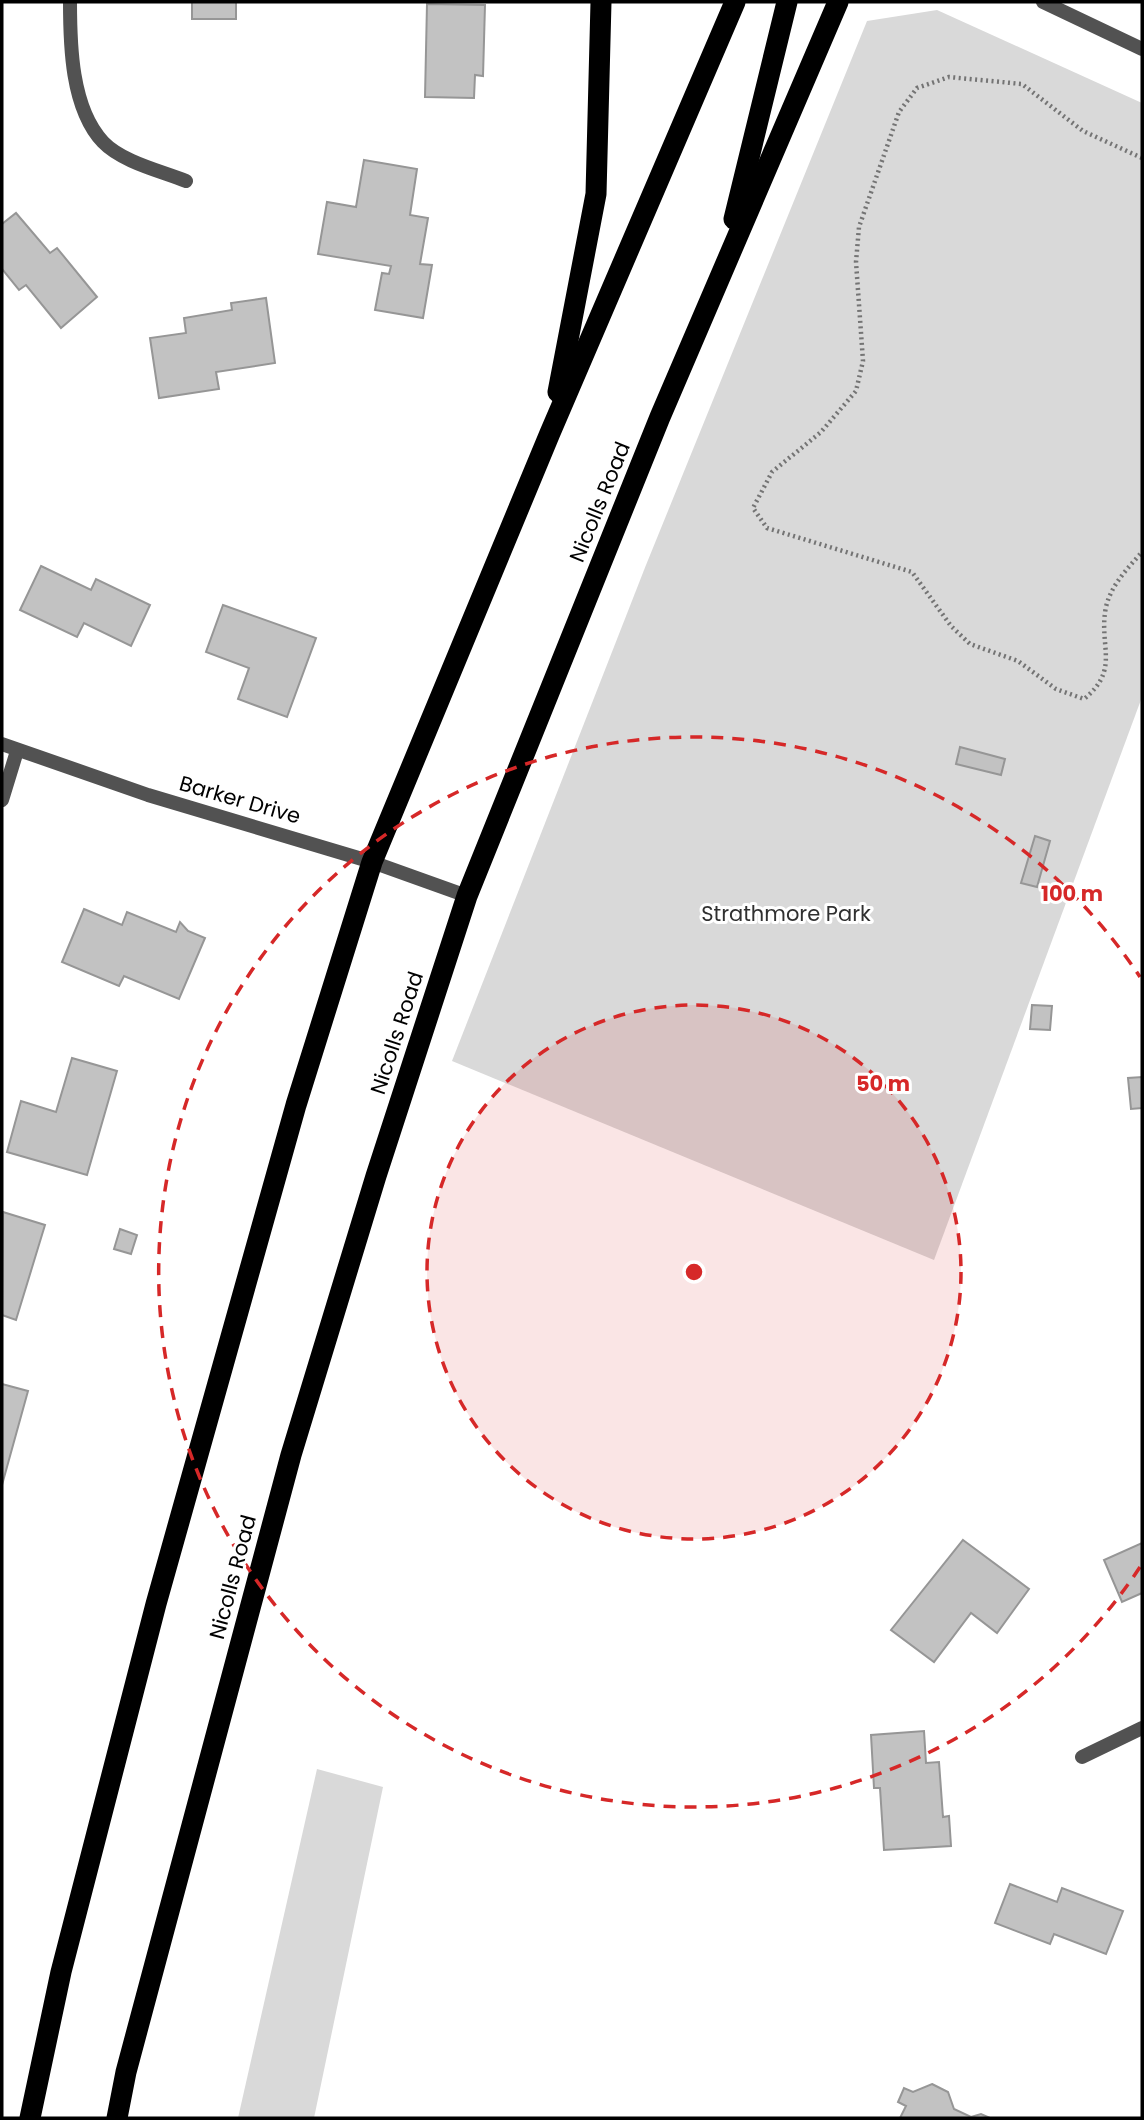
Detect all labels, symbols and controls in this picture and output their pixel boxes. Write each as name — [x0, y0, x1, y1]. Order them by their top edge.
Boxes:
street label: Nicolls Road — [562, 437, 637, 566]
street label: Barker Drive — [176, 768, 304, 831]
text: 100 m — [1041, 879, 1103, 908]
park label: Strathmore Park — [701, 899, 871, 928]
street label: Nicolls Road — [363, 968, 430, 1098]
text: 50 m — [856, 1069, 910, 1098]
centre of rings — [682, 1260, 706, 1284]
street label: Nicolls Road — [202, 1511, 263, 1642]

